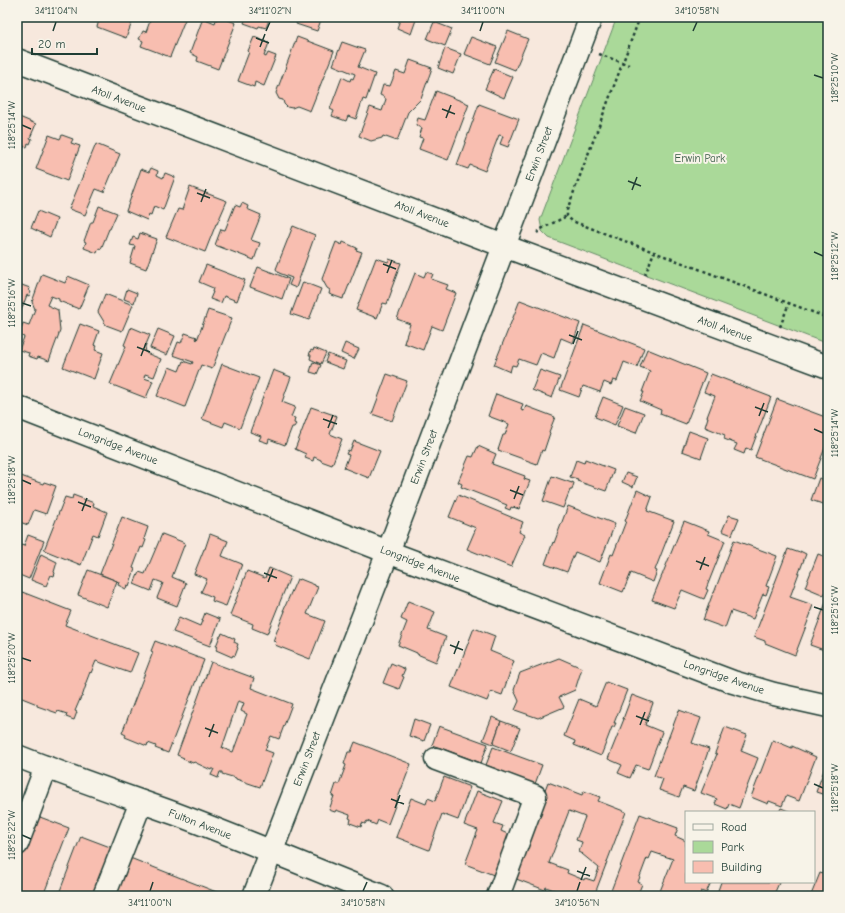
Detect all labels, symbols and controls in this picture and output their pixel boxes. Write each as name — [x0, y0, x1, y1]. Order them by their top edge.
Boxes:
text: 34°11'04"N — [35, 5, 77, 17]
text: 34°11'02"N — [249, 5, 291, 17]
text: 34°11'00"N — [461, 5, 505, 17]
text: 34°10'58"N — [675, 5, 719, 17]
scale bar — [32, 30, 97, 56]
text: 20 m — [38, 37, 66, 51]
text: 118°25'10"W — [829, 53, 841, 103]
street label: Atoll Avenue — [90, 83, 148, 115]
text: 118°25'14"W — [6, 100, 18, 149]
street label: Erwin Street — [523, 124, 556, 183]
park label: Erwin Park — [675, 152, 726, 165]
street label: Atoll Avenue — [393, 198, 451, 230]
text: 118°25'12"W — [829, 231, 841, 280]
text: 118°25'16"W — [6, 278, 18, 327]
street label: Atoll Avenue — [696, 313, 754, 345]
text: 118°25'14"W — [829, 408, 841, 457]
street label: Longridge Avenue — [76, 425, 160, 467]
street label: Erwin Street — [408, 427, 441, 486]
text: 118°25'18"W — [6, 455, 18, 504]
street label: Longridge Avenue — [378, 543, 462, 585]
text: 118°25'16"W — [829, 585, 841, 634]
text: 118°25'20"W — [6, 632, 18, 683]
street label: Longridge Avenue — [682, 657, 766, 697]
street label: Erwin Street — [291, 729, 324, 788]
text: 118°25'18"W — [829, 763, 841, 812]
street label: Fulton Avenue — [167, 806, 234, 842]
text: 118°25'22"W — [6, 810, 18, 860]
legend — [685, 811, 815, 883]
text: Road — [721, 820, 747, 834]
text: Park — [721, 840, 744, 854]
text: Building — [721, 860, 762, 874]
text: 34°11'00"N — [128, 897, 172, 909]
text: 34°10'58"N — [341, 897, 385, 909]
text: 34°10'56"N — [555, 897, 599, 909]

